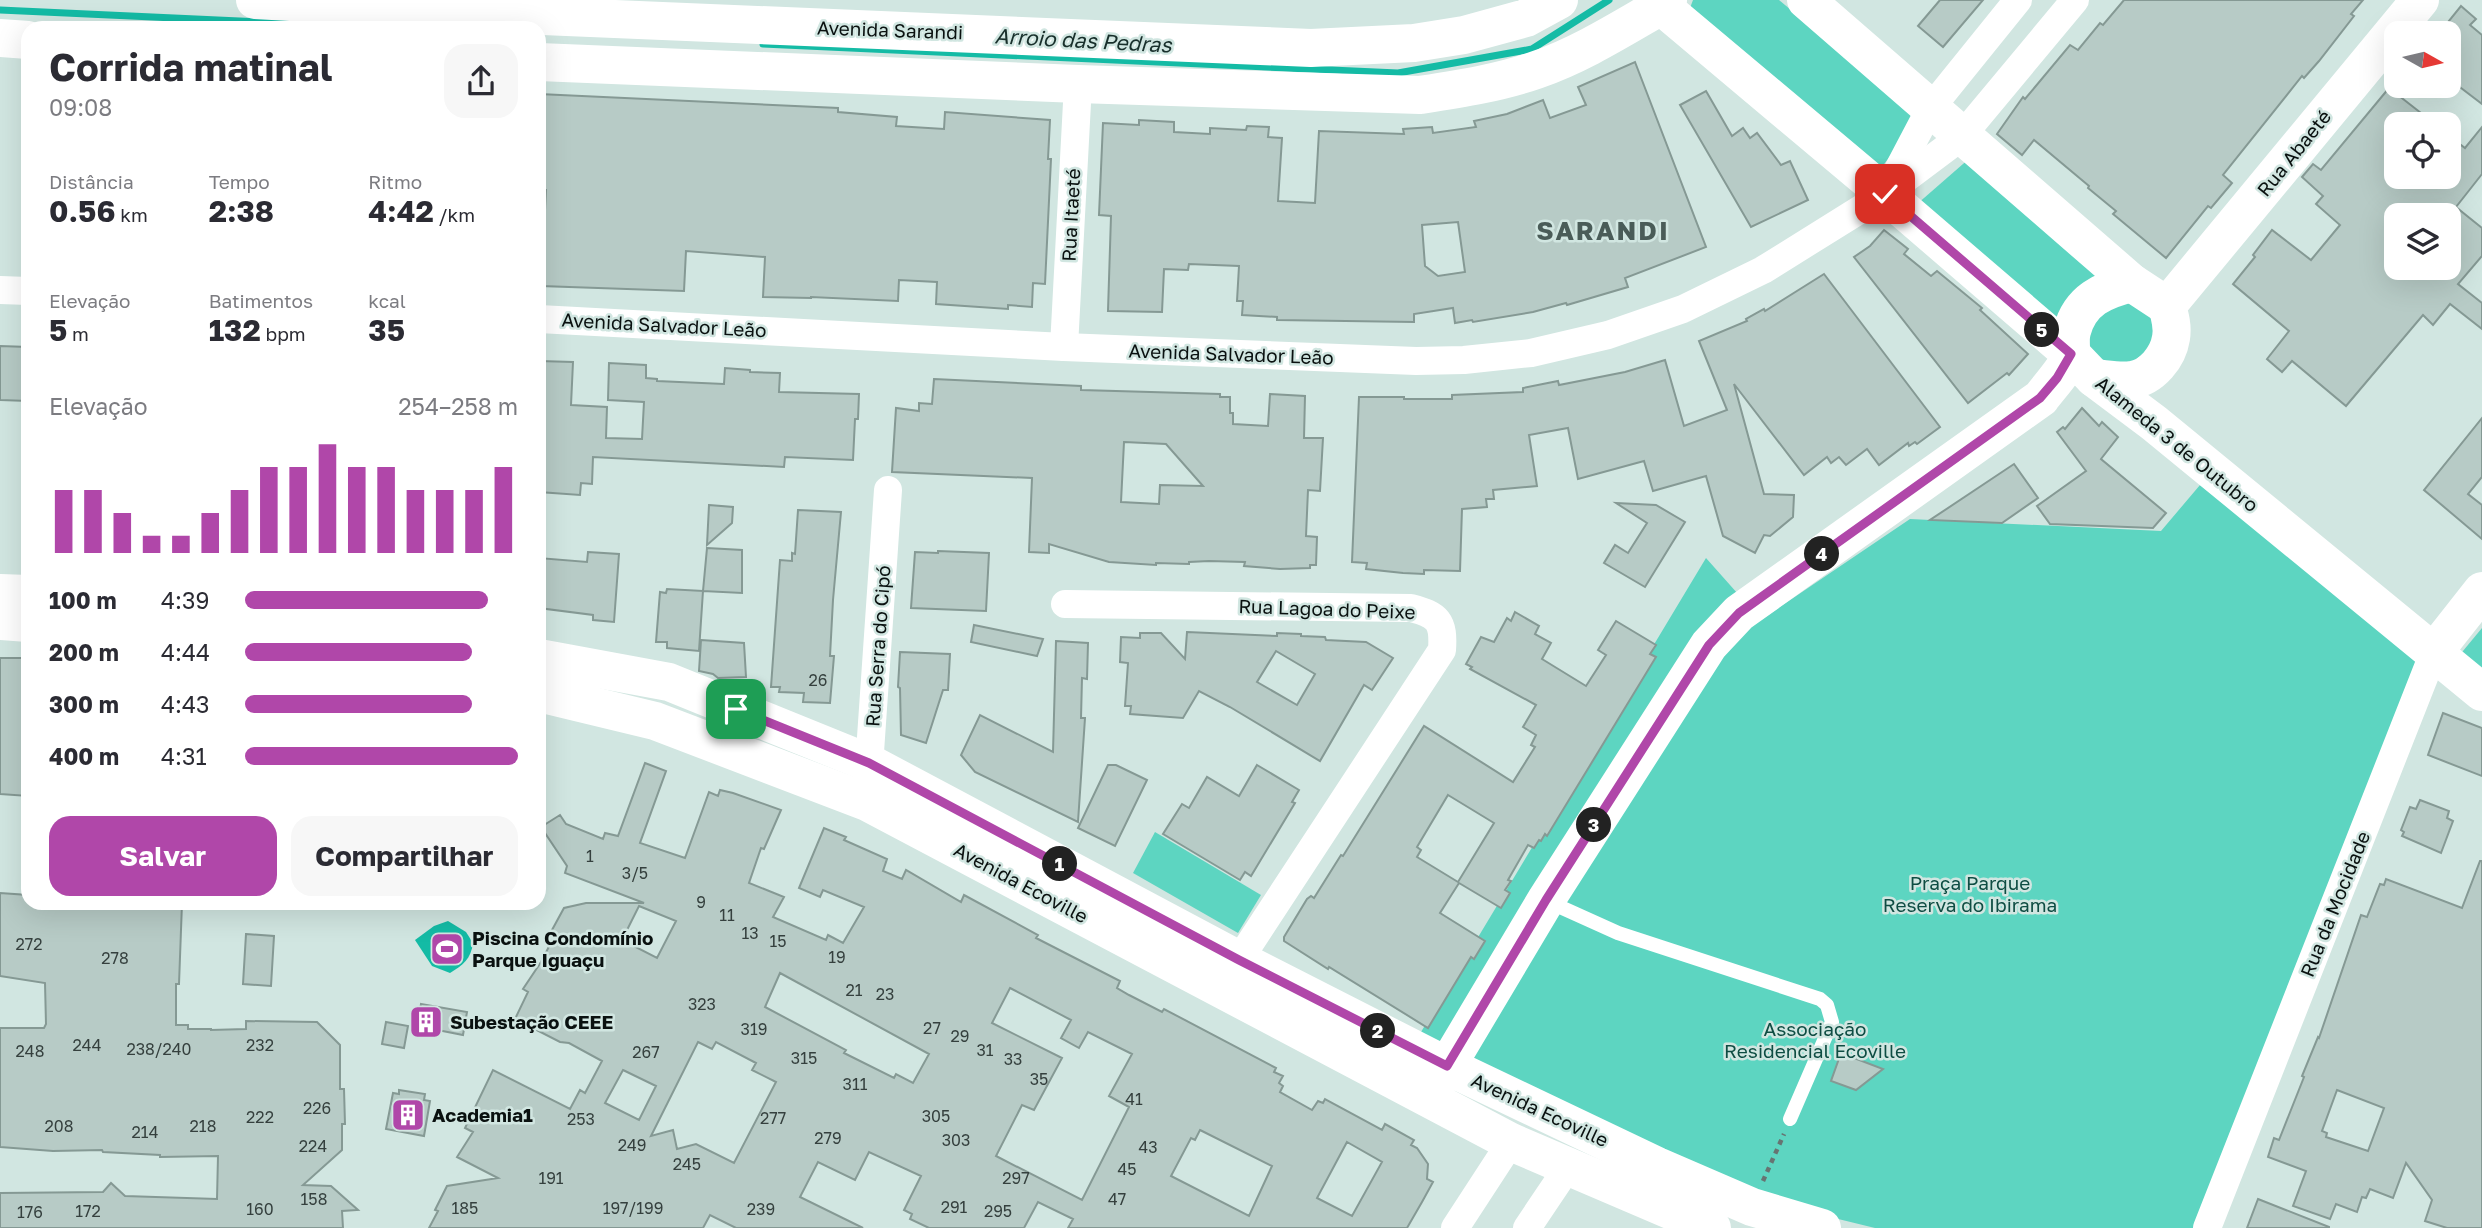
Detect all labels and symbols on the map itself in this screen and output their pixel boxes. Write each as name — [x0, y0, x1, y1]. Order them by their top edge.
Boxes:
street label: Avenida Sarandi — [817, 15, 963, 44]
north arrow — [2384, 21, 2460, 98]
water label: Arroio das Pedras — [994, 22, 1173, 58]
street label: Rua Abaeté — [2252, 105, 2335, 200]
pin — [1855, 164, 1915, 224]
street label: Rua Itaeté — [1057, 168, 1084, 262]
district label: SARANDI — [1536, 215, 1670, 246]
street label: Avenida Salvador Leão — [561, 308, 767, 341]
pin: 5 — [2024, 312, 2060, 348]
street label: Avenida Salvador Leão — [1128, 338, 1334, 369]
street label: Alameda 3 de Outubro — [2091, 371, 2263, 516]
pin: 4 — [1804, 536, 1840, 572]
street label: Rua Serra do Cipó — [860, 564, 895, 727]
street label: Rua Lagoa do Peixe — [1238, 594, 1416, 623]
house number: 26 — [809, 670, 827, 690]
pin — [706, 679, 766, 739]
pin: 3 — [1576, 808, 1612, 842]
street label: Rua da Mocidade — [2295, 828, 2374, 980]
street label: Avenida Ecoville — [950, 838, 1092, 928]
house number: 1 — [586, 846, 594, 866]
pin: 1 — [1042, 846, 1078, 882]
house number: 3/5 — [622, 863, 648, 883]
park label: Praça Parque Reserva do Ibirama — [1883, 871, 2057, 916]
house number: 9 — [696, 892, 706, 912]
house number: 11 — [719, 905, 735, 925]
house number: 13 — [741, 923, 759, 943]
place label: Piscina Condomínio Parque Iguaçu — [472, 926, 653, 971]
sports icon: Piscina Condomínio Parque Iguaçu — [428, 930, 466, 968]
house number: 15 — [769, 931, 787, 951]
house number: 272 — [15, 934, 43, 954]
house number: 19 — [828, 947, 846, 967]
house number: 278 — [101, 948, 129, 968]
house number: 21 — [845, 980, 863, 1000]
house number: 23 — [876, 984, 894, 1004]
house number: 323 — [688, 994, 716, 1014]
building icon: Subestação CEEE — [407, 1003, 445, 1041]
place label: Subestação CEEE — [450, 1010, 613, 1033]
pin: 2 — [1360, 1014, 1396, 1048]
park label: Associação Residencial Ecoville — [1724, 1017, 1906, 1062]
house number: 27 — [923, 1018, 941, 1038]
house number: 319 — [741, 1019, 767, 1039]
house number: 29 — [951, 1026, 969, 1046]
house number: 244 — [73, 1035, 101, 1055]
house number: 232 — [246, 1035, 274, 1055]
house number: 238/240 — [126, 1039, 192, 1059]
house number: 31 — [976, 1040, 994, 1060]
house number: 248 — [16, 1041, 44, 1061]
house number: 267 — [632, 1042, 660, 1062]
house number: 315 — [791, 1048, 817, 1068]
house number: 33 — [1004, 1049, 1022, 1069]
street label: Avenida Ecoville — [1468, 1068, 1612, 1151]
house number: 35 — [1030, 1069, 1048, 1089]
house number: 311 — [843, 1074, 868, 1094]
house number: 41 — [1125, 1089, 1143, 1109]
building icon: Academia1 — [389, 1096, 427, 1134]
house number: 226 — [303, 1098, 331, 1118]
place label: Academia1 — [432, 1103, 533, 1126]
house number: 305 — [922, 1106, 950, 1126]
house number: 222 — [246, 1107, 274, 1127]
house number: 277 — [760, 1108, 786, 1128]
house number: 253 — [567, 1109, 595, 1129]
house number: 208 — [45, 1116, 73, 1136]
house number: 218 — [190, 1116, 216, 1136]
house number: 214 — [132, 1122, 158, 1142]
house number: 279 — [814, 1128, 842, 1148]
house number: 303 — [942, 1130, 970, 1150]
house number: 249 — [618, 1135, 646, 1155]
house number: 224 — [299, 1136, 327, 1156]
house number: 43 — [1138, 1137, 1158, 1157]
house number: 245 — [673, 1154, 701, 1174]
house number: 45 — [1117, 1159, 1137, 1179]
house number: 191 — [538, 1168, 564, 1188]
house number: 297 — [1002, 1168, 1030, 1188]
house number: 158 — [301, 1189, 327, 1209]
house number: 47 — [1108, 1189, 1126, 1209]
house number: 291 — [941, 1197, 968, 1217]
house number: 185 — [452, 1198, 478, 1218]
house number: 197/199 — [603, 1198, 663, 1218]
house number: 160 — [246, 1199, 274, 1219]
house number: 239 — [747, 1199, 775, 1219]
house number: 172 — [75, 1201, 101, 1221]
house number: 295 — [984, 1201, 1012, 1221]
house number: 176 — [17, 1202, 43, 1222]

